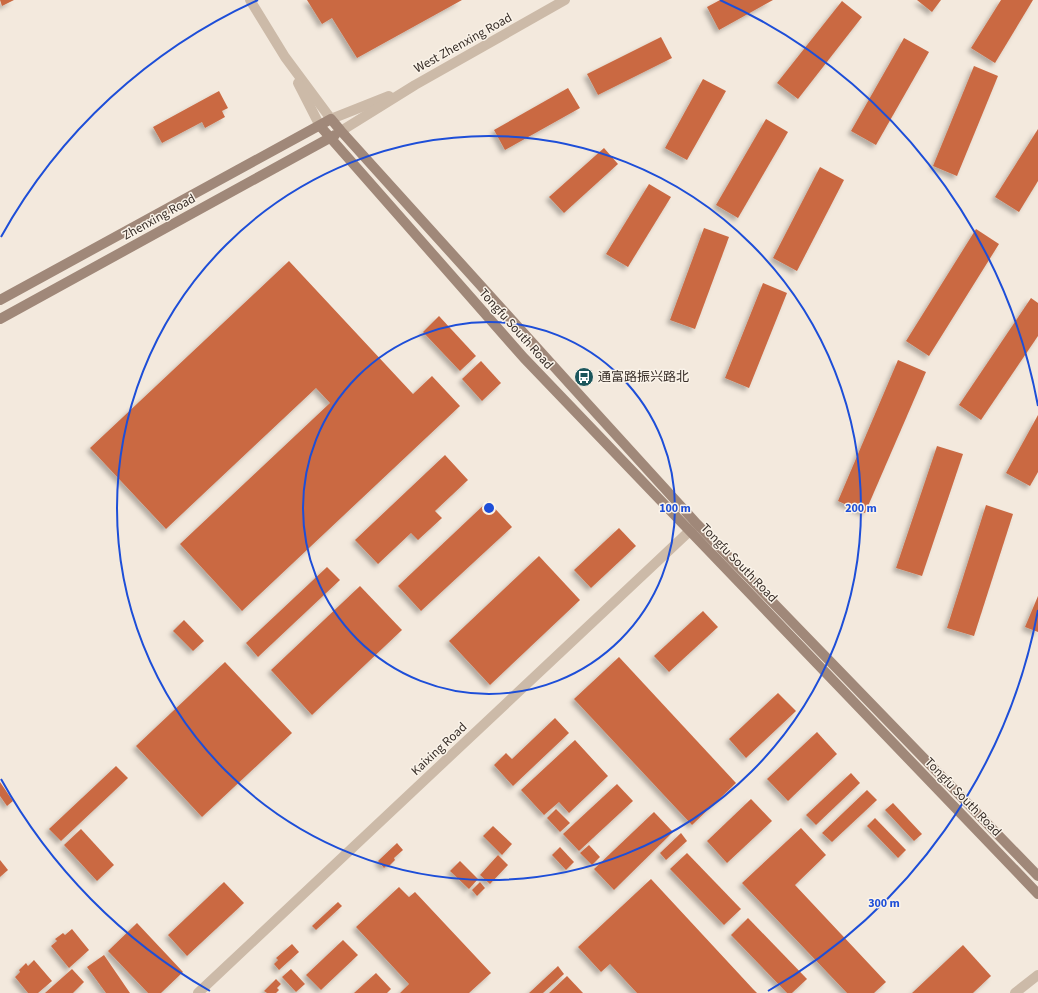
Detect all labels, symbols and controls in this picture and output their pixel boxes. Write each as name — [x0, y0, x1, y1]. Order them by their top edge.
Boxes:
street label: West Zhenxing Road — [411, 9, 515, 77]
street label: Zhenxing Road — [119, 190, 199, 244]
street label: Tongfu South Road — [475, 285, 557, 373]
bus stop icon: 通富路振兴路北 — [573, 366, 595, 388]
place label: 通富路振兴路北 — [598, 368, 689, 386]
text: 100 m — [659, 500, 691, 517]
text: 200 m — [845, 500, 877, 517]
centre of rings — [482, 501, 496, 515]
street label: Tongfu South Road — [697, 520, 781, 606]
street label: Kaixing Road — [407, 718, 471, 780]
street label: Tongfu South Road — [921, 754, 1005, 840]
text: 300 m — [868, 895, 900, 912]

